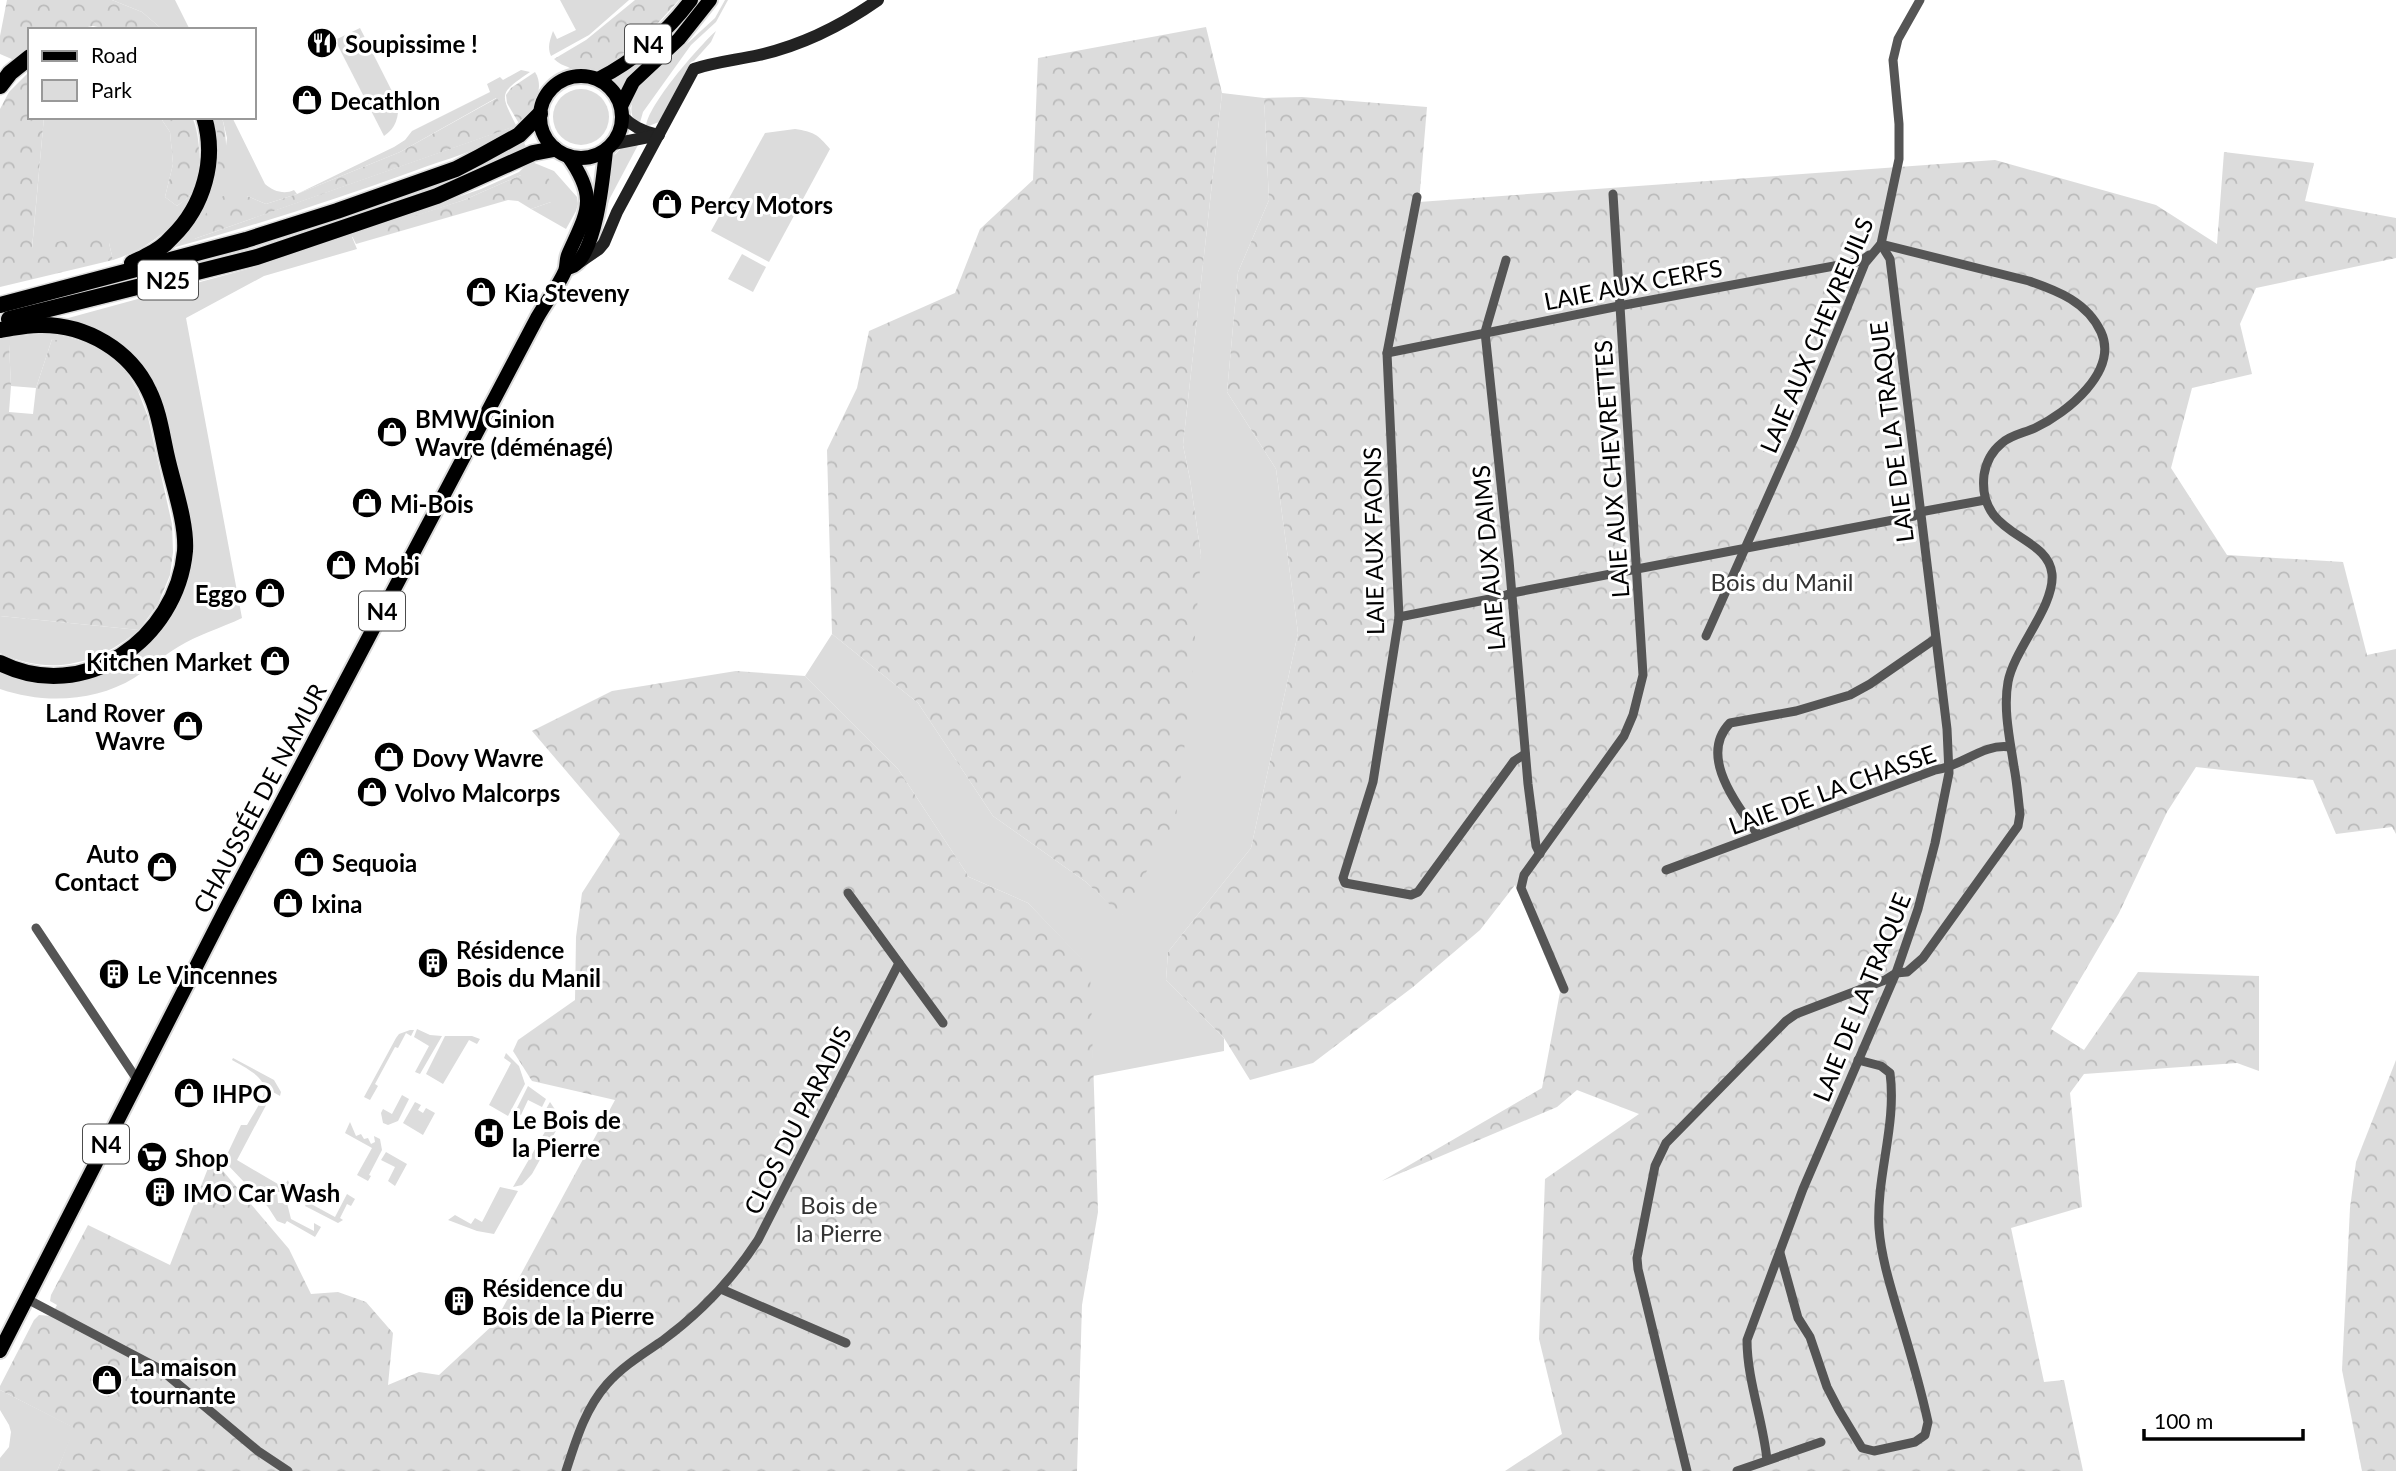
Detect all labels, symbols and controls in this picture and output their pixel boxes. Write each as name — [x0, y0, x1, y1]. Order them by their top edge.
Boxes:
road number: N4 — [625, 24, 671, 64]
restaurant icon: Soupissime ! — [305, 26, 339, 60]
legend — [28, 28, 256, 119]
place label: Soupissime ! — [345, 29, 478, 58]
text: Road — [91, 42, 138, 67]
text: Park — [91, 77, 132, 102]
shop icon: Decathlon — [290, 83, 324, 117]
place label: Decathlon — [330, 86, 440, 115]
shop icon: Percy Motors — [650, 187, 684, 221]
place label: Percy Motors — [690, 190, 833, 219]
street label: LAIE AUX CHEVREUILS — [1753, 213, 1879, 457]
street label: LAIE AUX CERFS — [1541, 253, 1725, 315]
road number: N25 — [138, 260, 198, 300]
shop icon: Kia Steveny — [464, 275, 498, 309]
place label: Kia Steveny — [504, 278, 630, 307]
street label: LAIE DE LA TRAQUE — [1863, 320, 1919, 544]
street label: LAIE AUX CHEVRETTES — [1588, 339, 1634, 599]
place label: BMW Ginion Wavre (déménagé) — [415, 404, 613, 461]
shop icon: BMW Ginion Wavre (déménagé) — [375, 415, 409, 449]
street label: LAIE AUX FAONS — [1357, 447, 1389, 635]
street label: LAIE AUX DAIMS — [1465, 464, 1511, 652]
shop icon: Mi-Bois — [350, 486, 384, 520]
place label: Mi-Bois — [390, 489, 474, 518]
shop icon: Mobi — [324, 548, 358, 582]
place label: Mobi — [364, 551, 420, 580]
park label: Bois du Manil — [1711, 567, 1853, 596]
shop icon: Eggo — [253, 576, 287, 610]
place label: Eggo — [195, 579, 247, 608]
road number: N4 — [359, 592, 405, 631]
shop icon: Kitchen Market — [258, 644, 292, 678]
place label: Kitchen Market — [86, 647, 252, 676]
street label: CHAUSSÉE DE NAMUR — [186, 678, 332, 918]
place label: Land Rover Wavre — [45, 698, 165, 755]
shop icon: Land Rover Wavre — [171, 709, 205, 743]
street label: LAIE DE LA CHASSE — [1725, 738, 1939, 840]
shop icon: Dovy Wavre — [372, 740, 406, 774]
place label: Dovy Wavre — [412, 743, 544, 772]
shop icon: Volvo Malcorps — [355, 775, 389, 809]
place label: Volvo Malcorps — [394, 778, 560, 807]
place label: Auto Contact — [55, 839, 139, 896]
shop icon: Sequoia — [292, 845, 326, 879]
place label: Sequoia — [332, 848, 417, 877]
shop icon: Auto Contact — [145, 850, 179, 884]
shop icon: Ixina — [271, 886, 305, 920]
street label: LAIE DE LA TRAQUE — [1806, 888, 1916, 1106]
place label: Ixina — [311, 889, 362, 918]
place label: Résidence Bois du Manil — [456, 935, 601, 992]
building icon: Résidence Bois du Manil — [416, 946, 450, 980]
building icon: Le Vincennes — [97, 957, 131, 991]
place label: Le Vincennes — [137, 960, 278, 989]
street label: CLOS DU PARADIS — [737, 1021, 857, 1219]
shop icon: IHPO — [172, 1076, 206, 1110]
place label: IHPO — [212, 1079, 272, 1108]
place label: Le Bois de la Pierre — [512, 1105, 621, 1162]
hospital icon: Le Bois de la Pierre — [472, 1116, 506, 1150]
road number: N4 — [83, 1124, 129, 1163]
supermarket icon: Shop — [135, 1140, 169, 1174]
place label: Shop — [175, 1143, 229, 1172]
building icon: IMO Car Wash — [143, 1175, 177, 1209]
place label: IMO Car Wash — [183, 1178, 340, 1207]
park label: Bois de la Pierre — [796, 1190, 882, 1247]
place label: Résidence du Bois de la Pierre — [482, 1273, 654, 1330]
building icon: Résidence du Bois de la Pierre — [442, 1284, 476, 1318]
place label: La maison tournante — [130, 1352, 237, 1409]
shop icon: La maison tournante — [90, 1363, 124, 1397]
scale bar — [2144, 1398, 2303, 1442]
text: 100 m — [2154, 1408, 2213, 1433]

